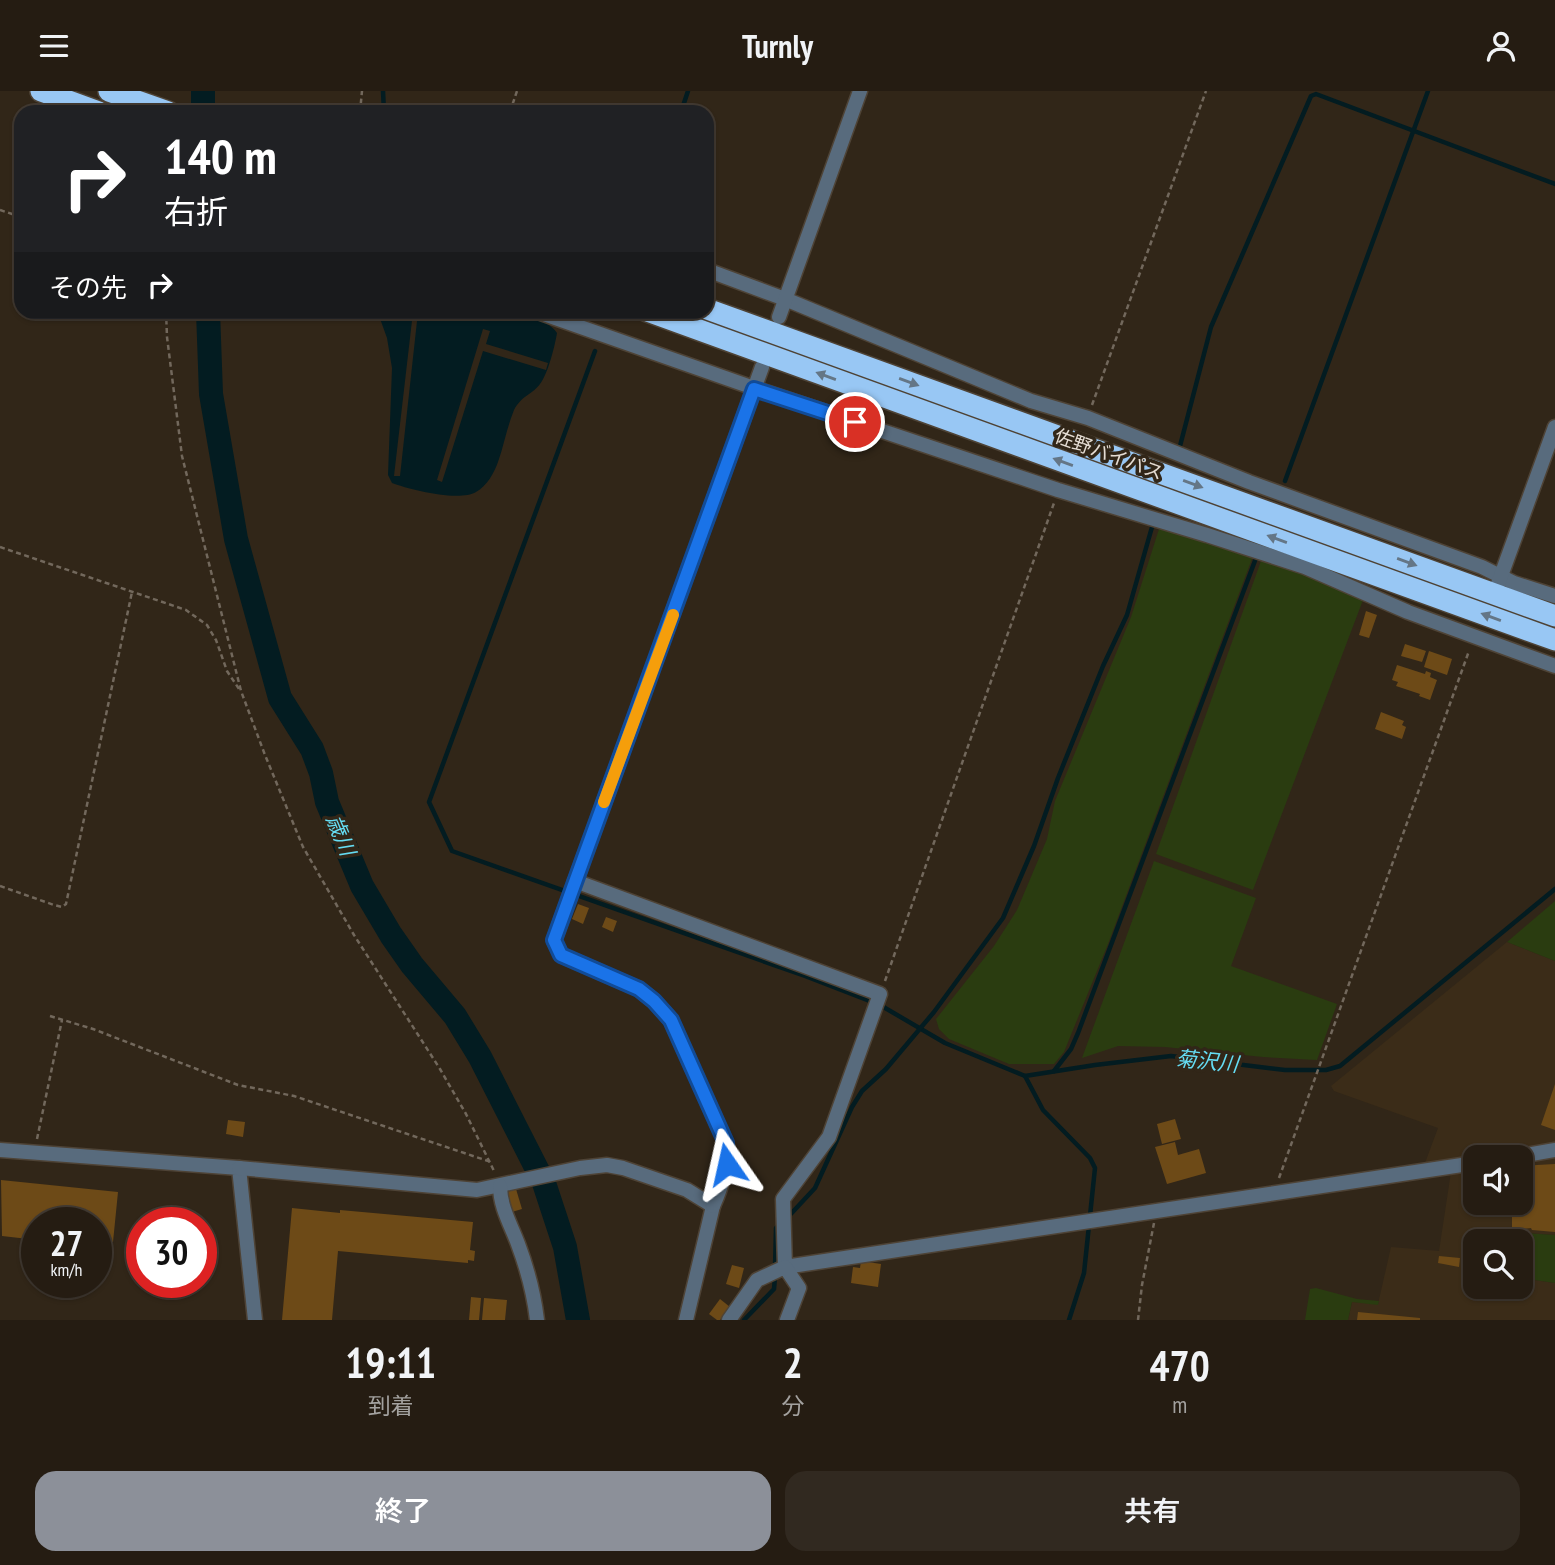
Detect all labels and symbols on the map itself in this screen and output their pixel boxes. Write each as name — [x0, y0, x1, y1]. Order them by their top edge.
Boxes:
one-way arrow — [816, 370, 837, 381]
one-way arrow — [899, 377, 920, 388]
pin — [825, 392, 885, 452]
street label: 佐野バイパス — [1052, 423, 1166, 485]
one-way arrow — [1053, 456, 1074, 467]
one-way arrow — [1182, 479, 1203, 490]
one-way arrow — [1267, 533, 1288, 544]
one-way arrow — [1396, 556, 1417, 567]
one-way arrow — [1480, 611, 1501, 622]
water label: 歳川 — [320, 810, 362, 861]
water label: 菊沢川 — [1174, 1044, 1242, 1078]
position arrow — [690, 1127, 764, 1201]
speed limit sign: 30 — [126, 1207, 217, 1298]

